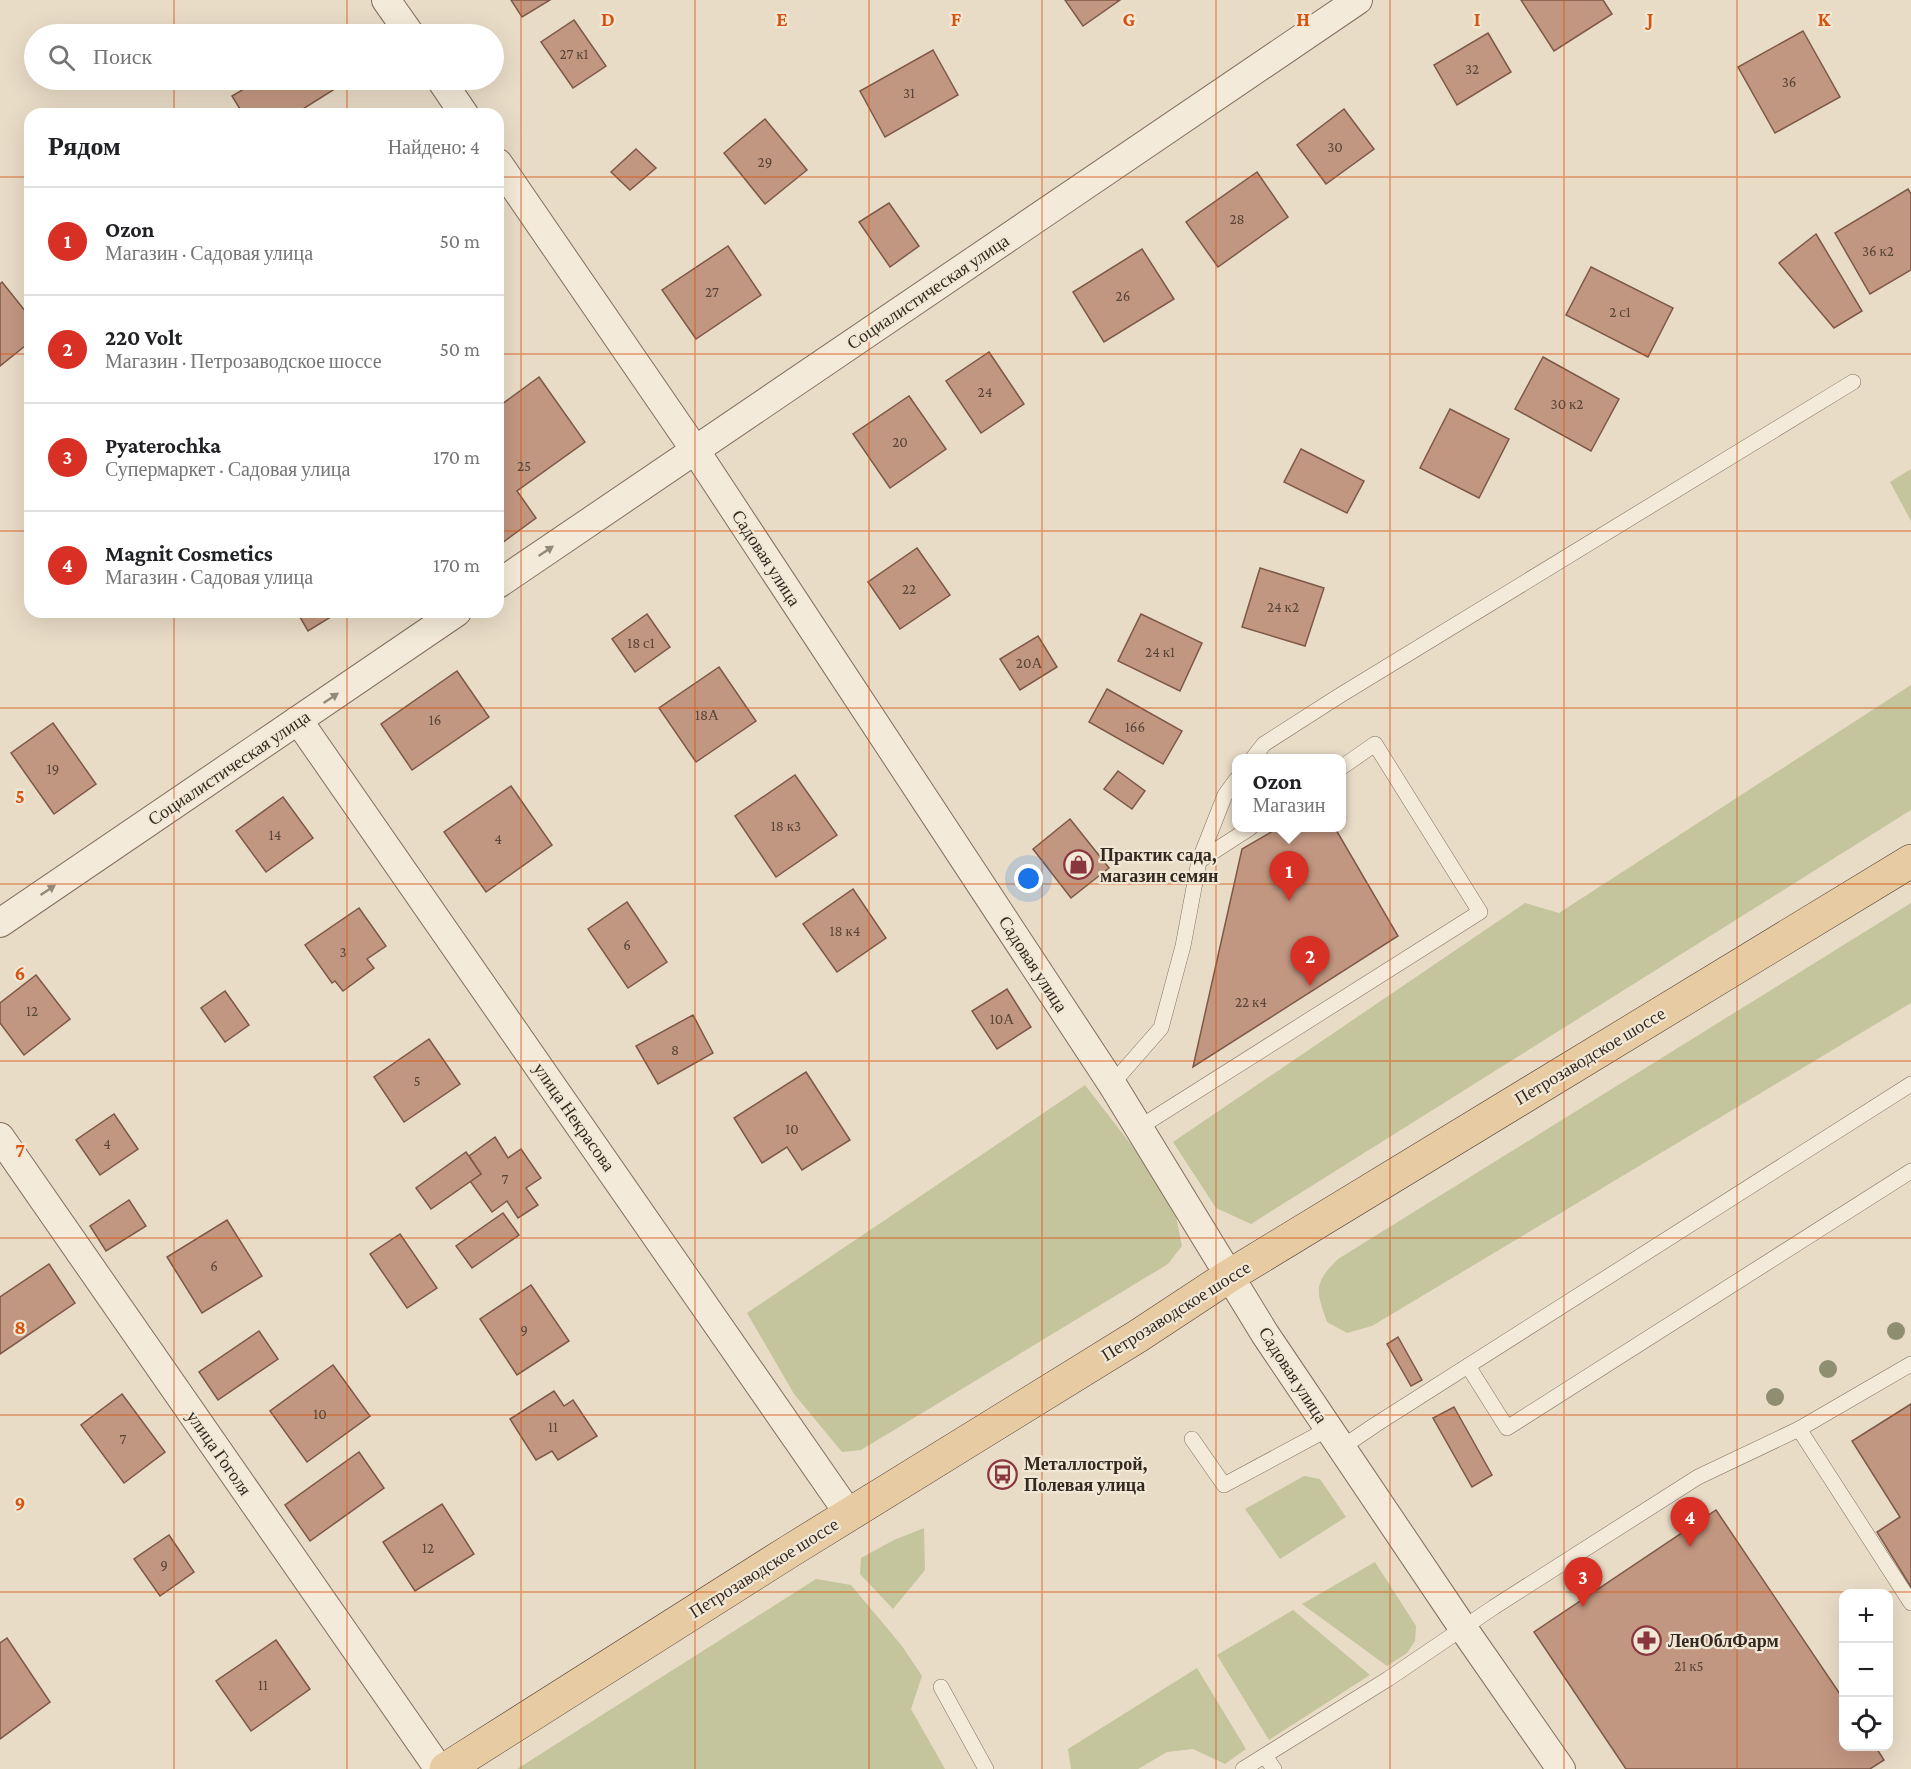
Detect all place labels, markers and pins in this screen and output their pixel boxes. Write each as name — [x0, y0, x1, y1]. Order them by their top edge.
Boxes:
place label: Практик сада, магазин семян — [1100, 845, 1218, 886]
shop icon: Практик сада, магазин семян — [1063, 849, 1095, 881]
pin: 1 — [1270, 852, 1308, 901]
pin: 2 — [1290, 936, 1330, 986]
place label: Металлострой, Полевая улица — [1024, 1454, 1148, 1495]
bus stop icon: Металлострой, Полевая улица — [987, 1458, 1019, 1490]
pin: 4 — [1670, 1498, 1710, 1547]
pin: 3 — [1564, 1558, 1602, 1607]
pharmacy icon: ЛенОблФарм — [1631, 1625, 1663, 1657]
place label: ЛенОблФарм — [1668, 1631, 1779, 1651]

